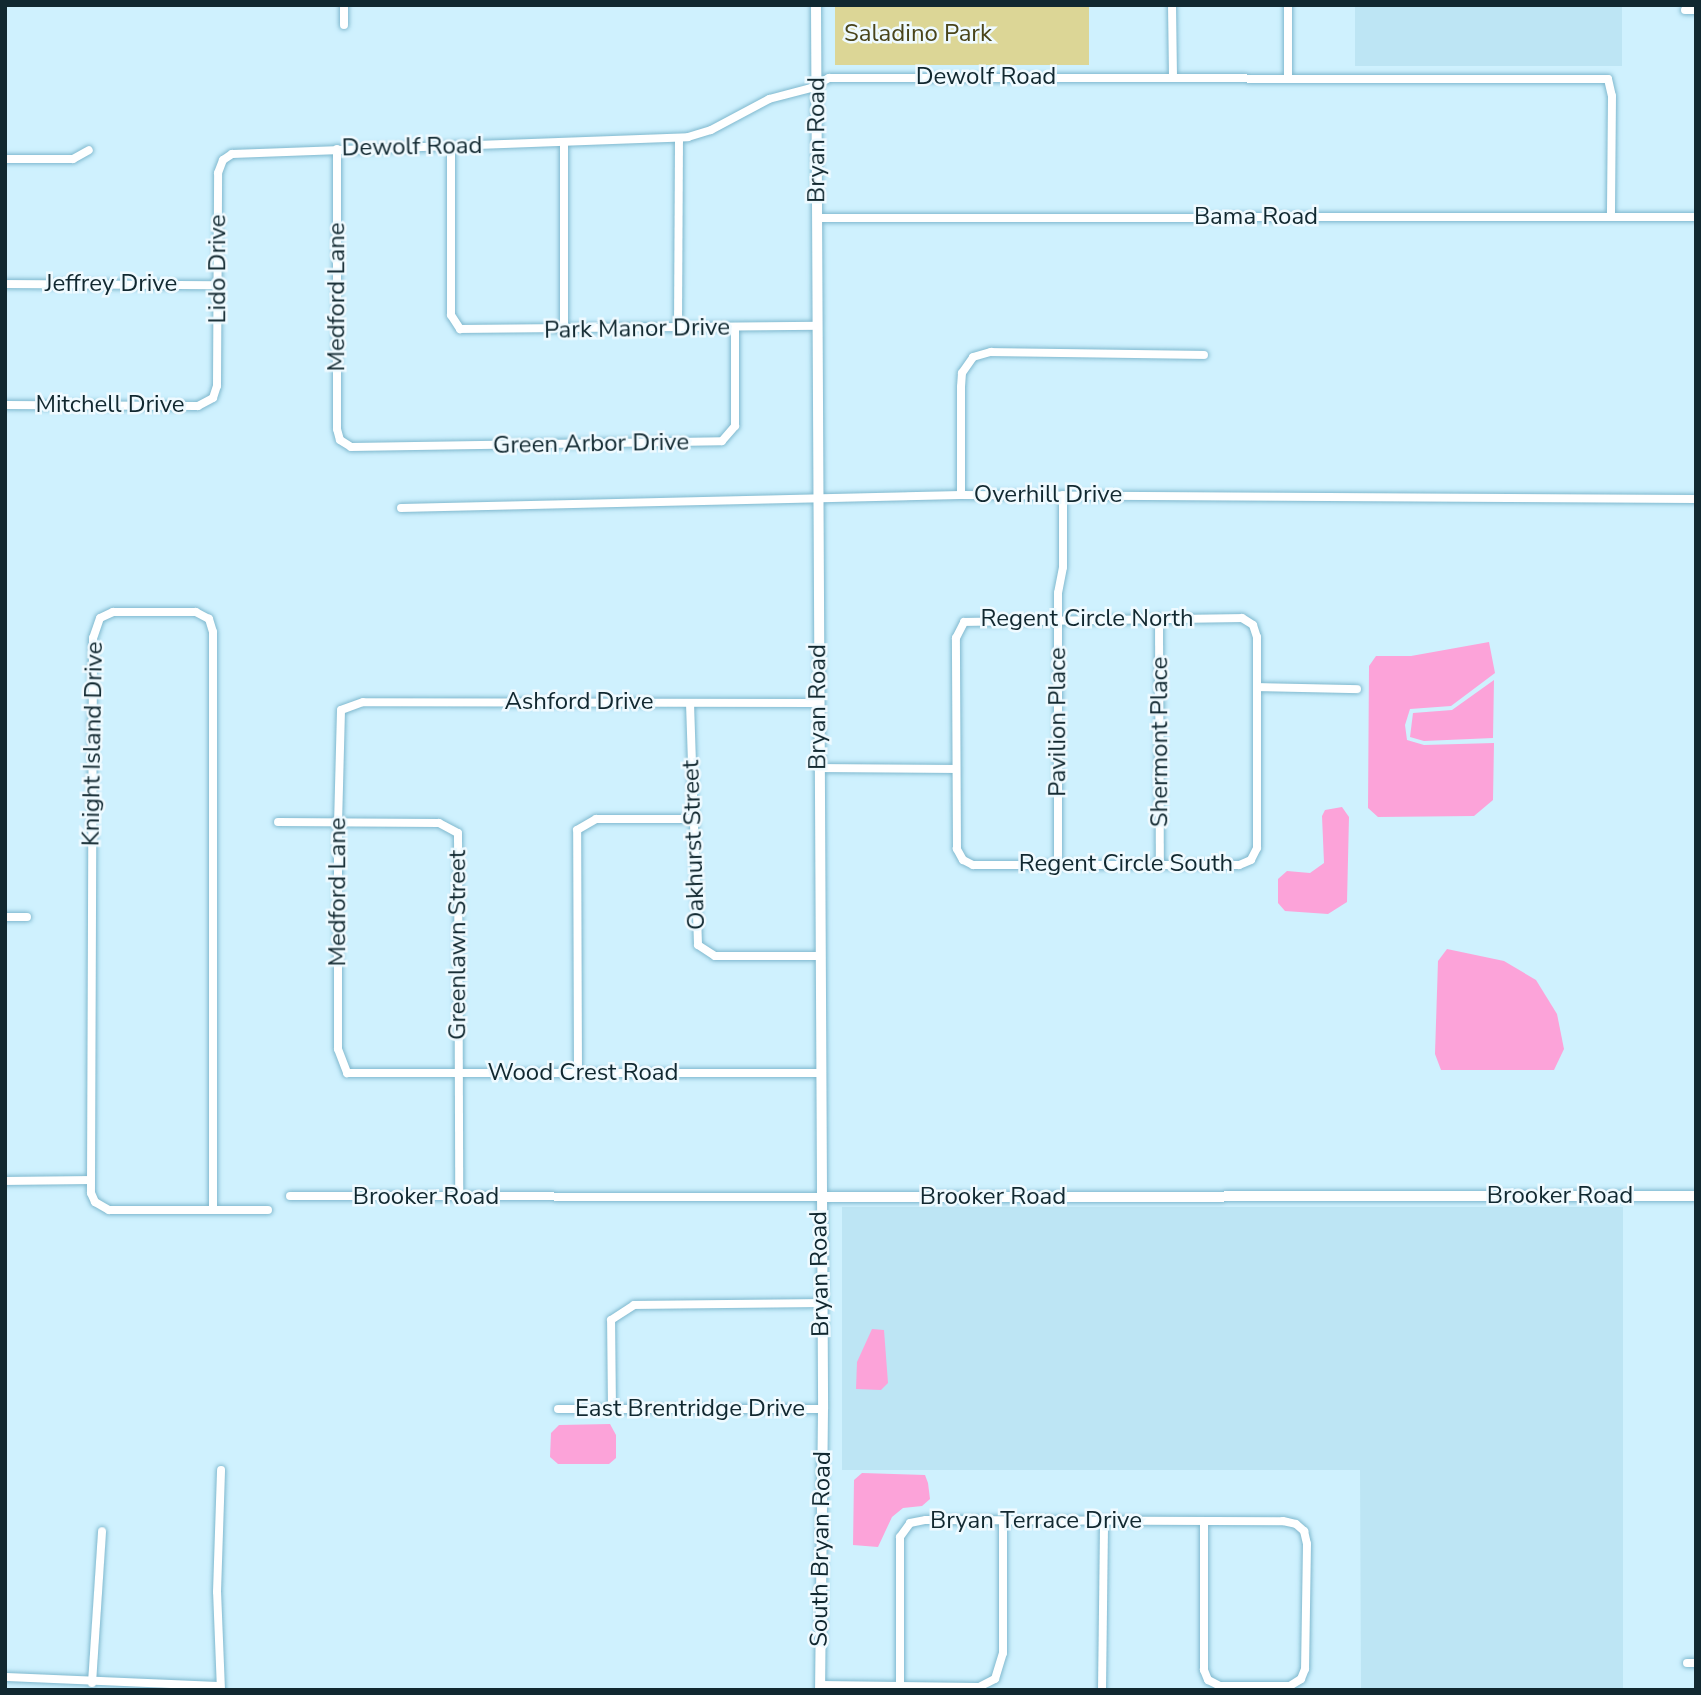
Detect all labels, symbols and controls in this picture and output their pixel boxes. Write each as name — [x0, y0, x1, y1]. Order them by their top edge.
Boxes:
park label: Saladino Park — [844, 20, 992, 48]
street label: Dewolf Road — [916, 63, 1056, 91]
street label: Bryan Road — [803, 77, 831, 203]
street label: Dewolf Road — [341, 131, 483, 163]
street label: Bama Road — [1194, 203, 1318, 231]
street label: Lido Drive — [204, 214, 232, 324]
street label: Medford Lane — [323, 222, 351, 372]
street label: Jeffrey Drive — [45, 270, 177, 298]
street label: Park Manor Drive — [544, 313, 730, 345]
street label: Mitchell Drive — [35, 391, 185, 419]
street label: Green Arbor Drive — [493, 428, 689, 460]
street label: Overhill Drive — [974, 481, 1122, 509]
street label: Regent Circle North — [980, 605, 1194, 633]
street label: Knight Island Drive — [77, 641, 109, 847]
street label: Bryan Road — [804, 644, 832, 770]
street label: Pavilion Place — [1044, 647, 1072, 797]
street label: Shermont Place — [1146, 657, 1174, 827]
street label: Ashford Drive — [504, 688, 654, 716]
street label: Oakhurst Street — [677, 759, 711, 931]
street label: Medford Lane — [324, 817, 352, 967]
street label: Greenlawn Street — [444, 850, 472, 1040]
street label: Regent Circle South — [1019, 850, 1233, 878]
street label: Wood Crest Road — [487, 1059, 679, 1087]
street label: Brooker Road — [1487, 1182, 1633, 1210]
street label: Brooker Road — [353, 1183, 499, 1211]
street label: Brooker Road — [920, 1183, 1066, 1211]
street label: Bryan Road — [805, 1211, 835, 1337]
street label: East Brentridge Drive — [575, 1395, 805, 1423]
street label: South Bryan Road — [805, 1451, 837, 1647]
street label: Bryan Terrace Drive — [930, 1507, 1142, 1535]

